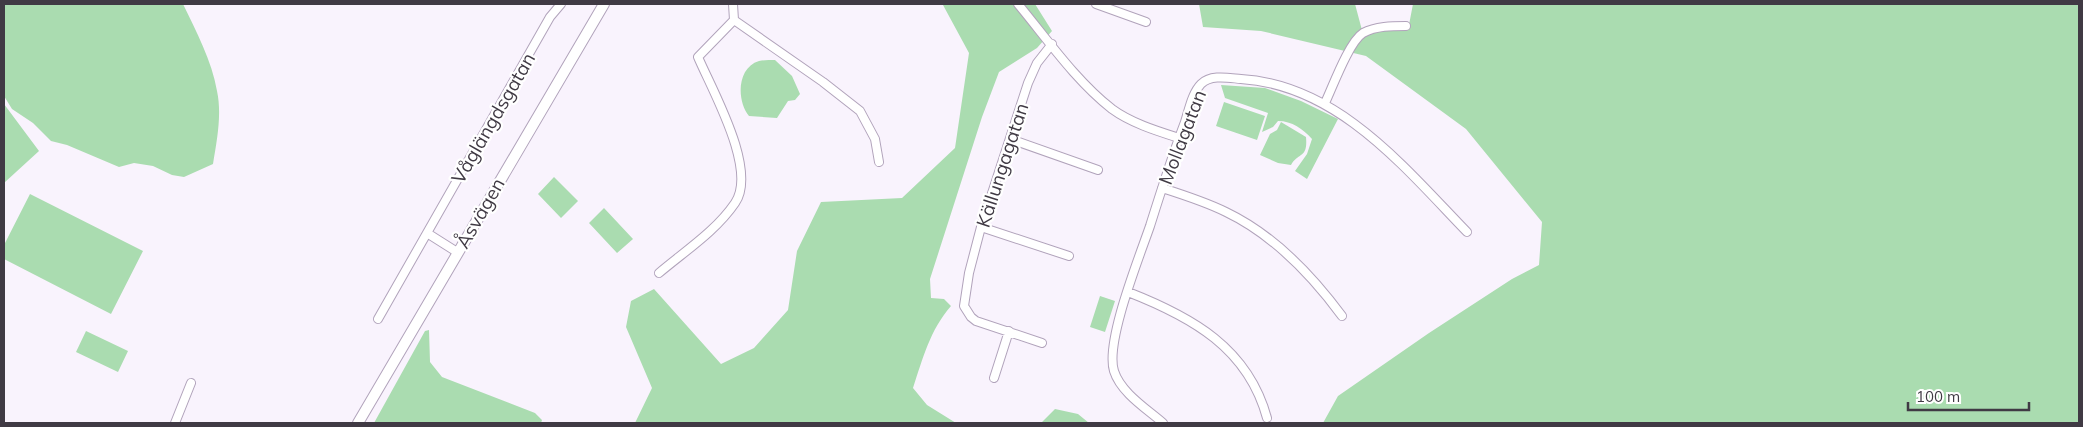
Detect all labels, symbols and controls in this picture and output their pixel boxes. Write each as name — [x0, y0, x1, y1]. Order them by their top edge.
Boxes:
street label: Våglängdsgatan — [446, 48, 540, 188]
street label: Mollagatan — [1153, 86, 1211, 188]
street label: Källungagatan — [971, 100, 1033, 230]
street label: Åsvägen — [450, 173, 510, 253]
scale bar — [1908, 380, 2029, 412]
text: 100 m — [1916, 387, 1960, 406]

